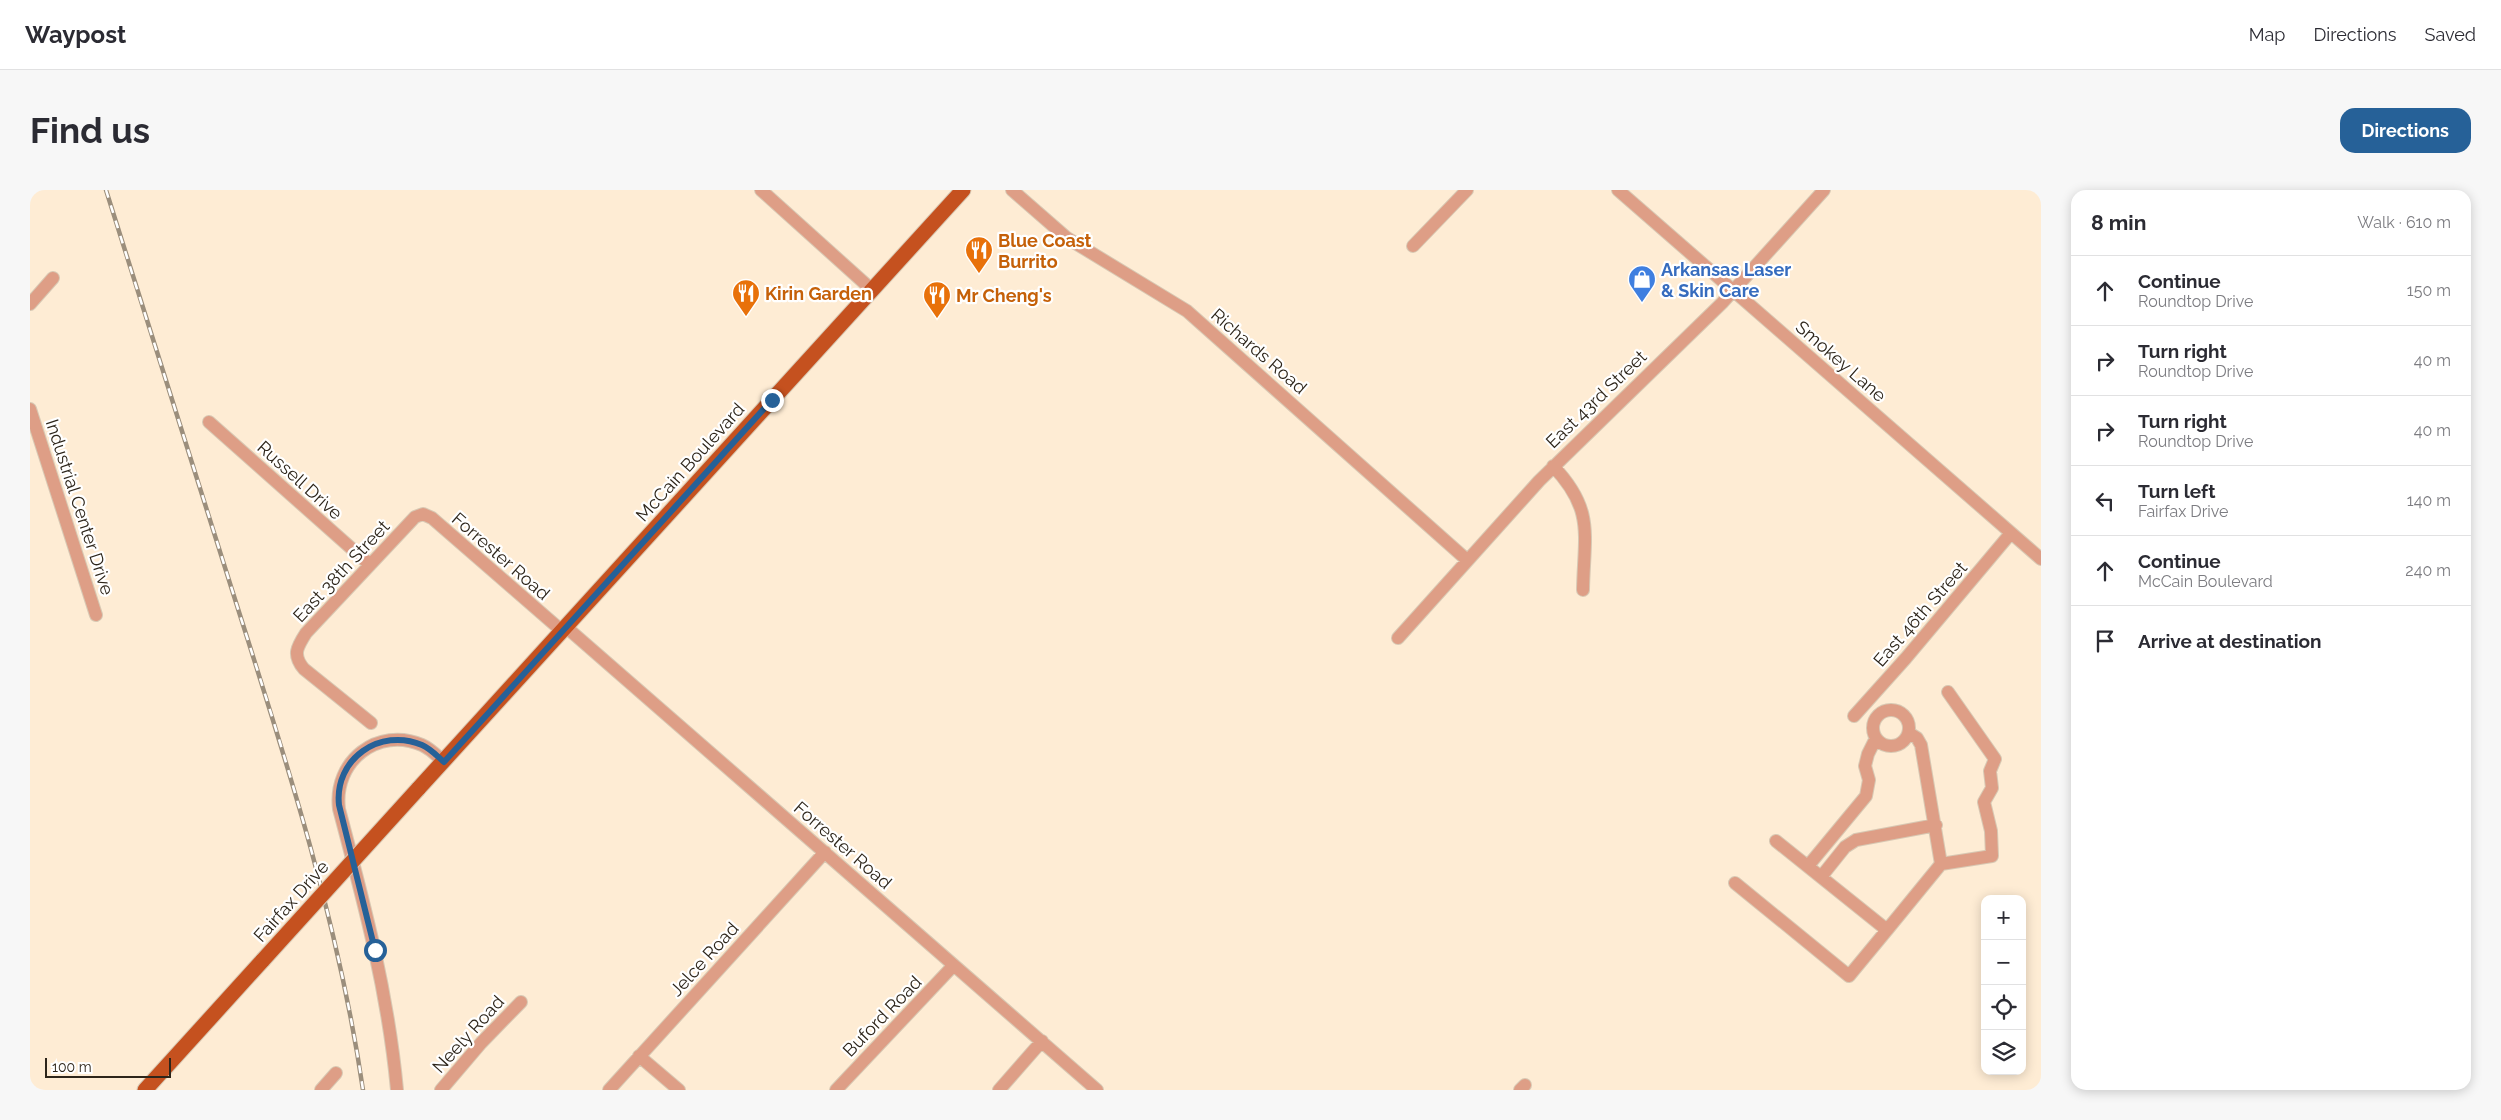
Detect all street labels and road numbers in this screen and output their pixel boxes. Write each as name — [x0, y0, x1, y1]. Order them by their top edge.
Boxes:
street label: Richards Road — [1207, 304, 1311, 398]
street label: Smokey Lane — [1792, 316, 1891, 406]
street label: East 43rd Street — [1542, 346, 1650, 452]
street label: McCain Boulevard — [631, 399, 749, 525]
street label: Industrial Center Drive — [42, 416, 119, 598]
street label: Russell Drive — [253, 436, 347, 524]
street label: Forrester Road — [448, 508, 554, 604]
street label: East 38th Street — [289, 516, 393, 626]
street label: East 46th Street — [1869, 557, 1971, 671]
street label: Forrester Road — [790, 797, 896, 893]
street label: Fairfax Drive — [249, 856, 333, 946]
street label: Jelce Road — [665, 918, 743, 1000]
street label: Buford Road — [838, 971, 926, 1061]
street label: Neely Road — [428, 991, 508, 1077]

